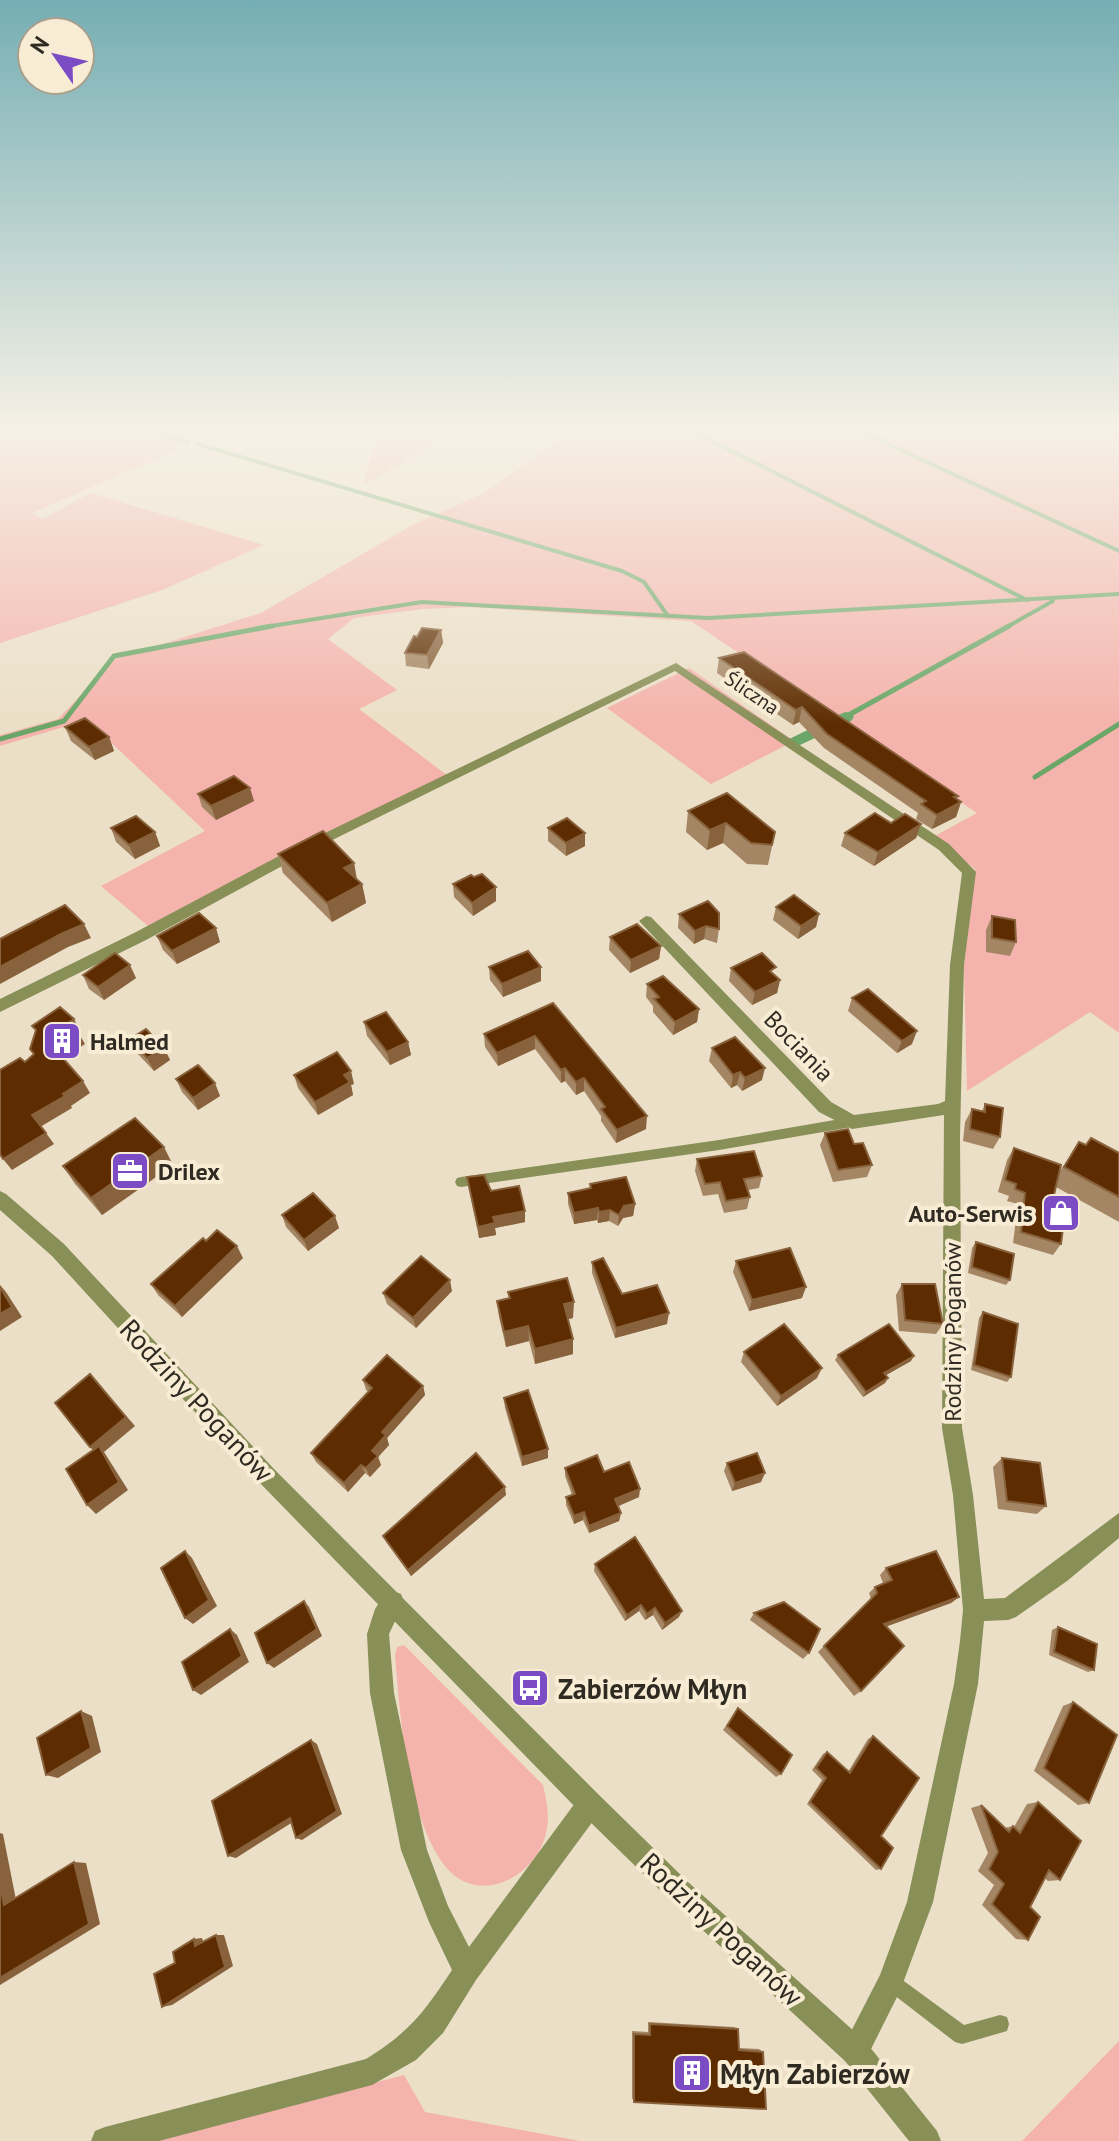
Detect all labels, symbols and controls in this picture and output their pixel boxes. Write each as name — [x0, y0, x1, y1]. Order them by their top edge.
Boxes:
north arrow — [16, 16, 96, 96]
text: N — [24, 31, 55, 59]
street label: Śliczna — [720, 665, 784, 721]
street label: Bociania — [757, 1004, 841, 1088]
building icon: Halmed — [41, 1020, 83, 1062]
place label: Halmed — [90, 1026, 169, 1057]
office icon: Drilex — [109, 1150, 151, 1192]
place label: Drilex — [158, 1156, 220, 1187]
shop icon: Auto-Serwis — [1040, 1192, 1082, 1234]
place label: Auto-Serwis — [909, 1198, 1033, 1229]
street label: Rodziny Poganów — [937, 1242, 968, 1422]
street label: Rodziny Poganów — [112, 1311, 282, 1489]
bus stop icon: Zabierzów Młyn — [509, 1667, 551, 1709]
place label: Zabierzów Młyn — [558, 1670, 747, 1707]
street label: Rodziny Poganów — [633, 1844, 811, 2014]
building icon: Młyn Zabierzów — [671, 2052, 713, 2094]
place label: Młyn Zabierzów — [720, 2055, 910, 2092]

